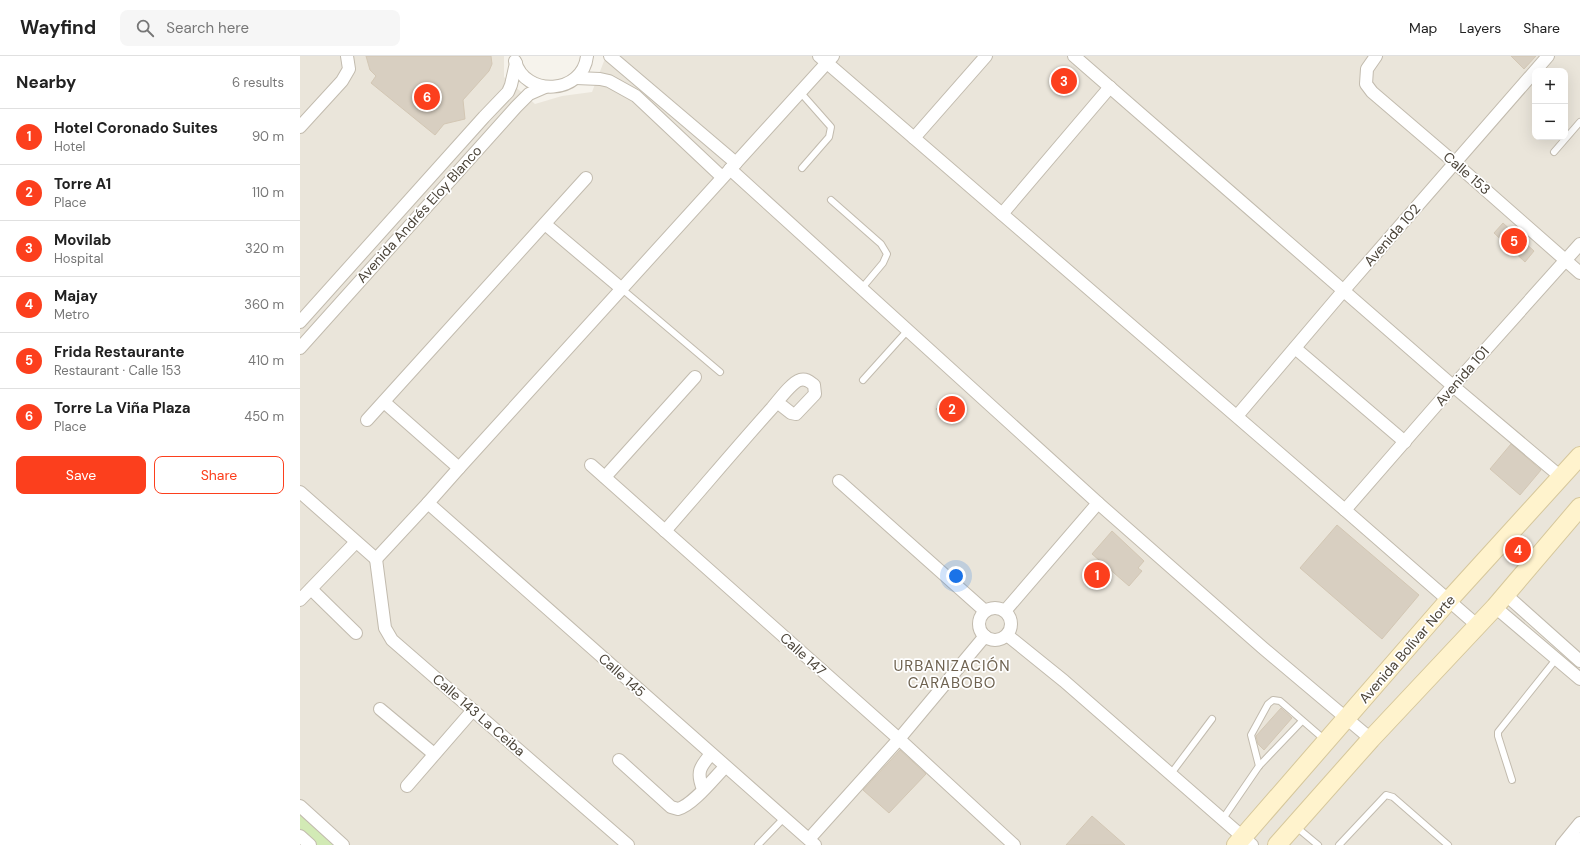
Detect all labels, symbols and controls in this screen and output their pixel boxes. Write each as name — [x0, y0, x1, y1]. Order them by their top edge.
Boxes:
search box — [120, 10, 400, 46]
text: Wayfind — [20, 15, 96, 40]
icon: search — [134, 17, 156, 39]
text: Search here — [166, 18, 249, 38]
text: Map — [1409, 19, 1437, 37]
text: Layers — [1459, 19, 1501, 37]
text: Share — [1523, 19, 1560, 37]
pin: 3 — [1051, 66, 1077, 96]
map controls — [1532, 68, 1568, 140]
button: + — [1532, 68, 1568, 104]
text: Nearby — [16, 71, 76, 93]
text: 6 results — [232, 74, 284, 91]
pin: 6 — [414, 82, 440, 112]
button: − — [1532, 104, 1568, 140]
text: Hotel Coronado Suites — [54, 118, 218, 138]
text: 1 — [27, 128, 31, 145]
text: 90 m — [252, 128, 284, 145]
text: Hotel — [54, 138, 86, 155]
street label: Avenida Andrés Eloy Blanco — [353, 142, 485, 286]
street label: Calle 153 — [1440, 148, 1494, 198]
text: Torre A1 — [54, 174, 111, 194]
text: 2 — [25, 184, 33, 201]
text: 110 m — [252, 184, 284, 201]
text: Place — [54, 194, 86, 211]
street label: Avenida 102 — [1360, 200, 1424, 270]
pin: 5 — [1501, 226, 1527, 256]
text: Movilab — [54, 230, 111, 250]
text: 3 — [25, 240, 33, 257]
text: 320 m — [245, 240, 284, 257]
text: Hospital — [54, 250, 103, 267]
text: Majay — [54, 286, 98, 306]
text: 4 — [25, 296, 33, 313]
text: 360 m — [244, 296, 284, 313]
text: Metro — [54, 306, 89, 323]
text: Frida Restaurante — [54, 342, 185, 362]
street label: Avenida 101 — [1431, 342, 1493, 410]
text: 5 — [25, 352, 33, 369]
text: 410 m — [248, 352, 284, 369]
text: Restaurant · Calle 153 — [54, 362, 181, 379]
pin: 2 — [939, 394, 965, 424]
text: Torre La Viña Plaza — [54, 398, 191, 418]
text: 6 — [25, 408, 33, 425]
text: 450 m — [244, 408, 284, 425]
text: Place — [54, 418, 86, 435]
button: Save — [16, 456, 146, 494]
button: Share — [154, 456, 284, 494]
pin: 4 — [1505, 535, 1531, 565]
pin: 1 — [1084, 560, 1110, 590]
your location — [946, 566, 966, 586]
street label: Avenida Bolívar Norte — [1355, 591, 1459, 707]
street label: Calle 147 — [776, 629, 830, 679]
street label: Calle 145 — [595, 649, 649, 701]
district label: URBANIZACIÓN CARABOBO — [893, 656, 1011, 693]
street label: Calle 143 La Ceiba — [429, 670, 529, 760]

